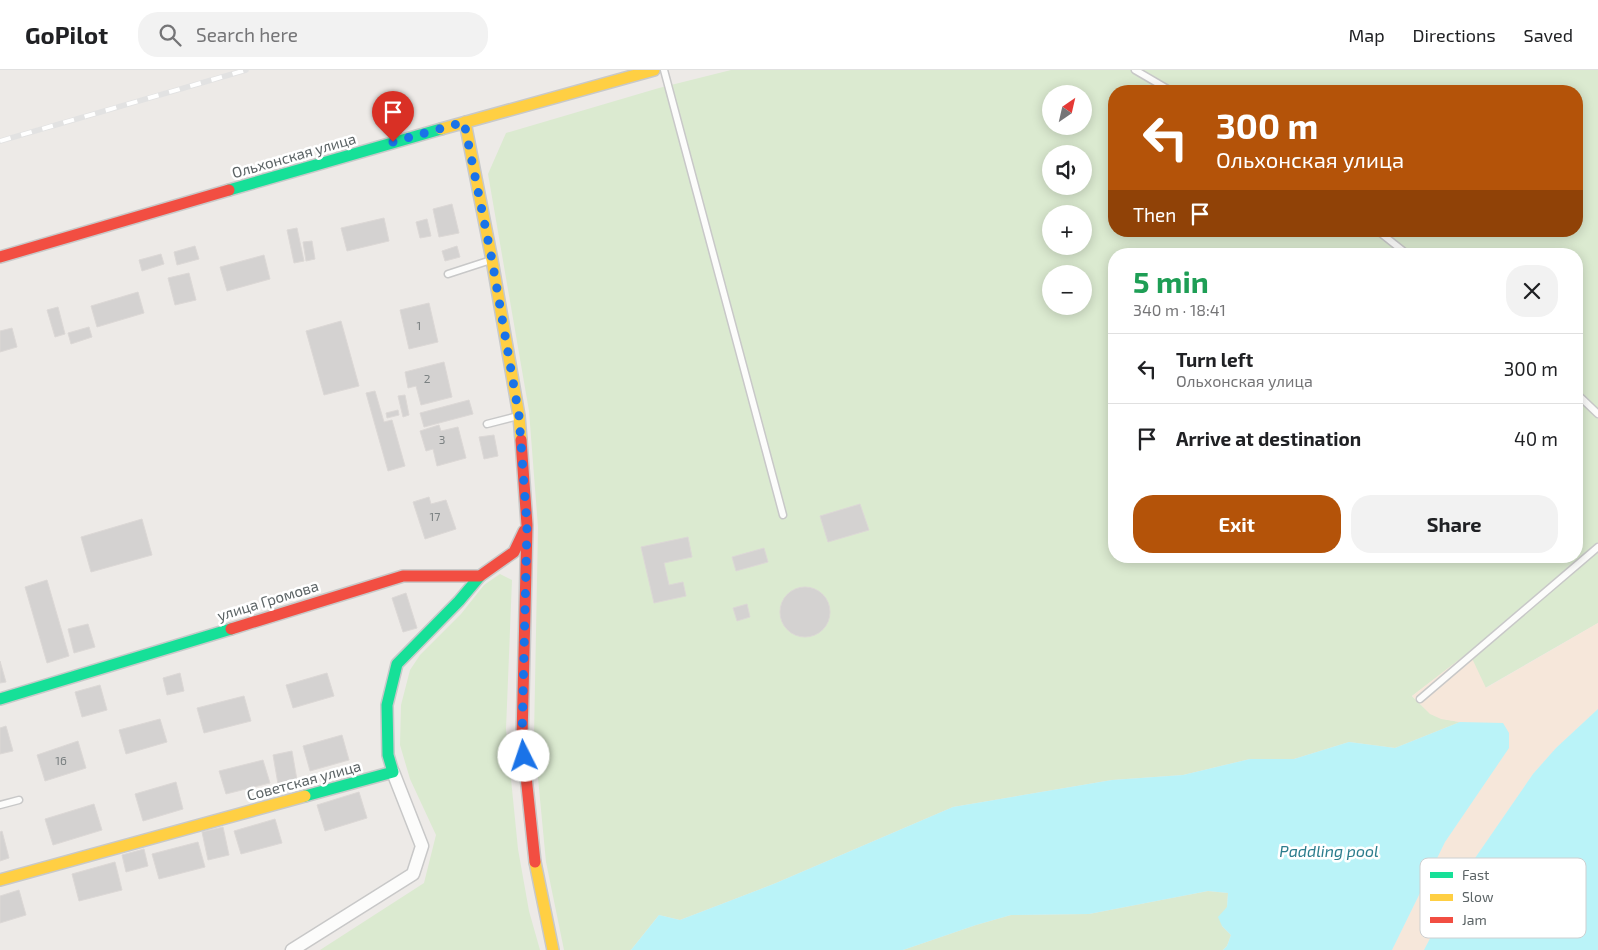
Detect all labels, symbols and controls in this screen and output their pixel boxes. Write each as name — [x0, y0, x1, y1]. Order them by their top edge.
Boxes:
search box — [138, 12, 488, 57]
text: GoPilot — [25, 20, 108, 49]
icon: search — [156, 21, 184, 49]
text: Search here — [196, 23, 298, 46]
text: Map — [1348, 24, 1385, 46]
text: Directions — [1413, 24, 1496, 46]
text: Saved — [1524, 24, 1573, 46]
north arrow — [1042, 85, 1092, 135]
map controls — [1042, 85, 1092, 315]
pin — [372, 91, 414, 142]
icon: arrive — [379, 98, 407, 126]
text: 300 m — [1216, 104, 1318, 146]
icon: left — [1133, 105, 1198, 170]
street label: Ольхонская улица — [230, 129, 358, 182]
button: sound — [1042, 145, 1092, 195]
text: Ольхонская улица — [1216, 146, 1404, 172]
icon: arrive — [1186, 200, 1214, 228]
text: Then — [1133, 203, 1176, 226]
button: + — [1042, 205, 1092, 255]
text: 5 min — [1133, 263, 1209, 299]
button: − — [1042, 265, 1092, 315]
button: close — [1506, 265, 1558, 317]
text: 340 m · 18:41 — [1133, 300, 1226, 319]
house number: 1 — [417, 318, 421, 332]
text: Turn left — [1176, 348, 1253, 371]
icon: left — [1133, 355, 1161, 383]
text: 300 m — [1504, 357, 1558, 380]
house number: 2 — [424, 371, 431, 385]
text: Ольхонская улица — [1176, 371, 1313, 390]
icon: arrive — [1133, 425, 1161, 453]
text: Arrive at destination — [1176, 427, 1361, 450]
text: 40 m — [1514, 427, 1558, 450]
house number: 3 — [439, 432, 445, 446]
button: Exit — [1133, 495, 1341, 553]
button: Share — [1351, 495, 1558, 553]
house number: 17 — [430, 509, 440, 523]
street label: улица Громова — [215, 576, 321, 625]
position arrow — [497, 729, 549, 781]
house number: 16 — [55, 753, 67, 767]
street label: Советская улица — [245, 756, 363, 805]
water label: Paddling pool — [1279, 841, 1379, 860]
legend — [1420, 858, 1586, 938]
text: Fast — [1462, 866, 1489, 883]
text: Slow — [1462, 888, 1494, 905]
text: Jam — [1462, 911, 1487, 928]

